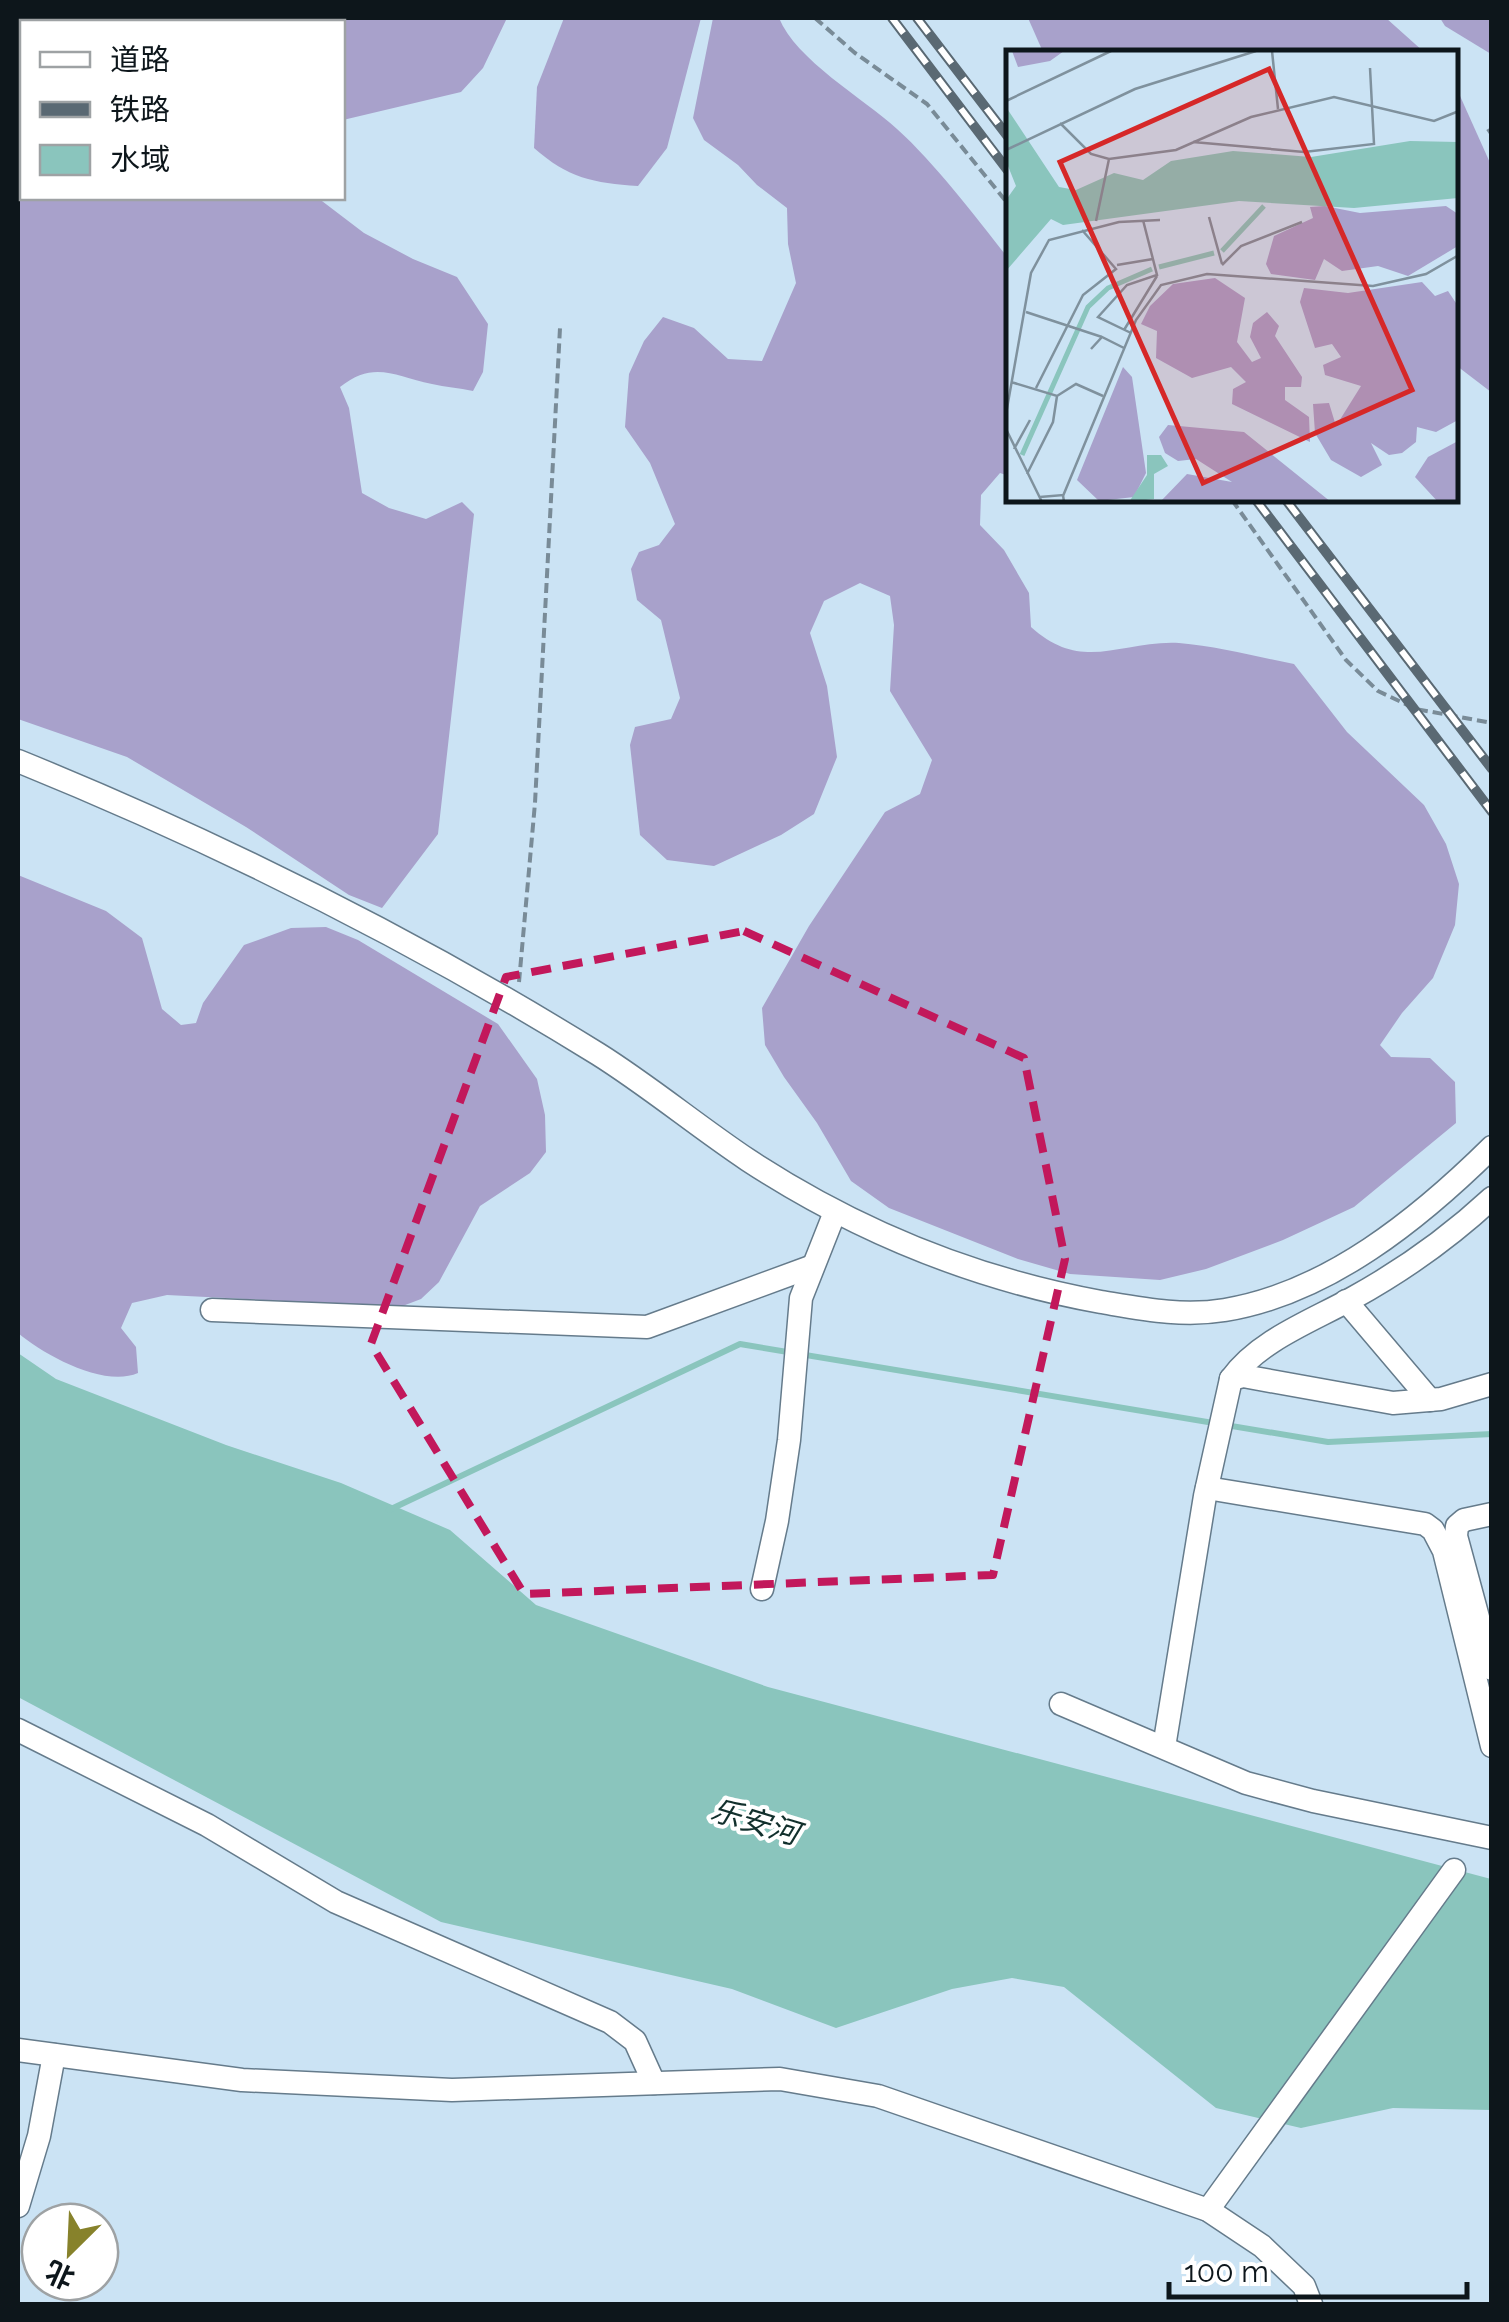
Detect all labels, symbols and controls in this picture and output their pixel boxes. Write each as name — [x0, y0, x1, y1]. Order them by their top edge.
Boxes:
legend — [20, 20, 345, 200]
text: 道路 — [110, 42, 170, 77]
inset map — [1006, 50, 1459, 502]
text: 铁路 — [110, 92, 170, 127]
text: 水域 — [110, 142, 170, 177]
water label: 乐安河 — [707, 1792, 808, 1853]
north arrow — [20, 2202, 120, 2302]
scale bar — [1169, 2237, 1466, 2299]
text: 北 — [41, 2254, 80, 2295]
text: 100 m — [1184, 2254, 1269, 2289]

